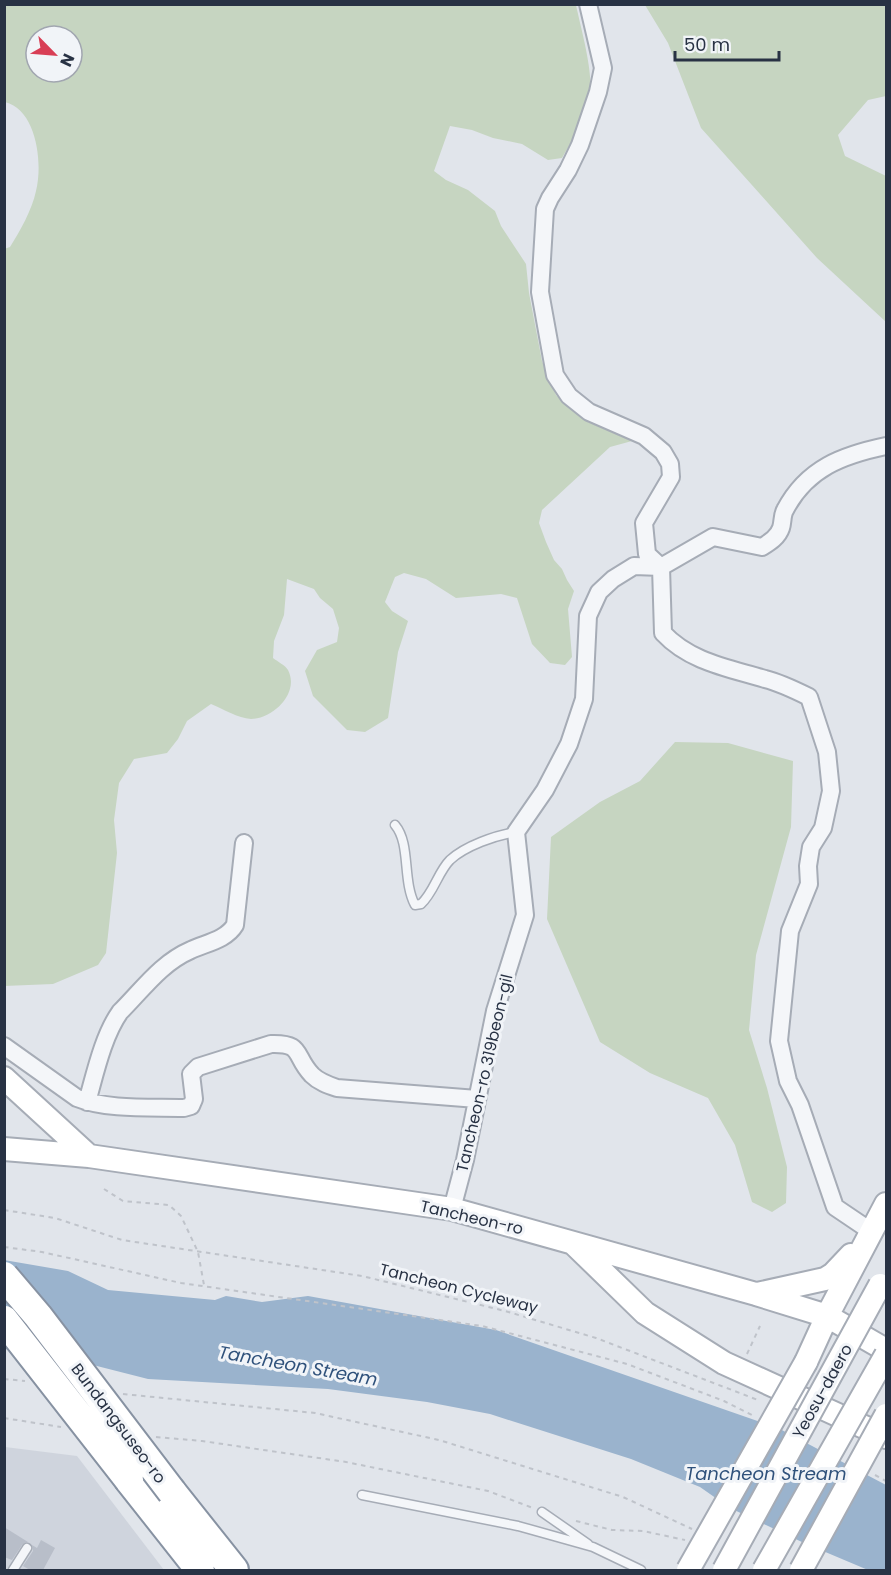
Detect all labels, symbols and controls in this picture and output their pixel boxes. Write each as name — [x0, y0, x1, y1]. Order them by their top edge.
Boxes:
north arrow — [24, 24, 84, 84]
scale bar — [675, 24, 778, 62]
text: 50 m — [684, 32, 730, 57]
text: N — [54, 50, 80, 70]
street label: Tancheon-ro 319beon-gil — [450, 972, 518, 1174]
street label: Tancheon-ro — [418, 1194, 526, 1241]
street label: Tancheon Cycleway — [377, 1258, 540, 1319]
water label: Tancheon Stream — [217, 1339, 380, 1392]
street label: Yeosu-daero — [787, 1340, 858, 1443]
street label: Bundangsuseo-ro — [66, 1358, 171, 1488]
water label: Tancheon Stream — [685, 1461, 847, 1486]

